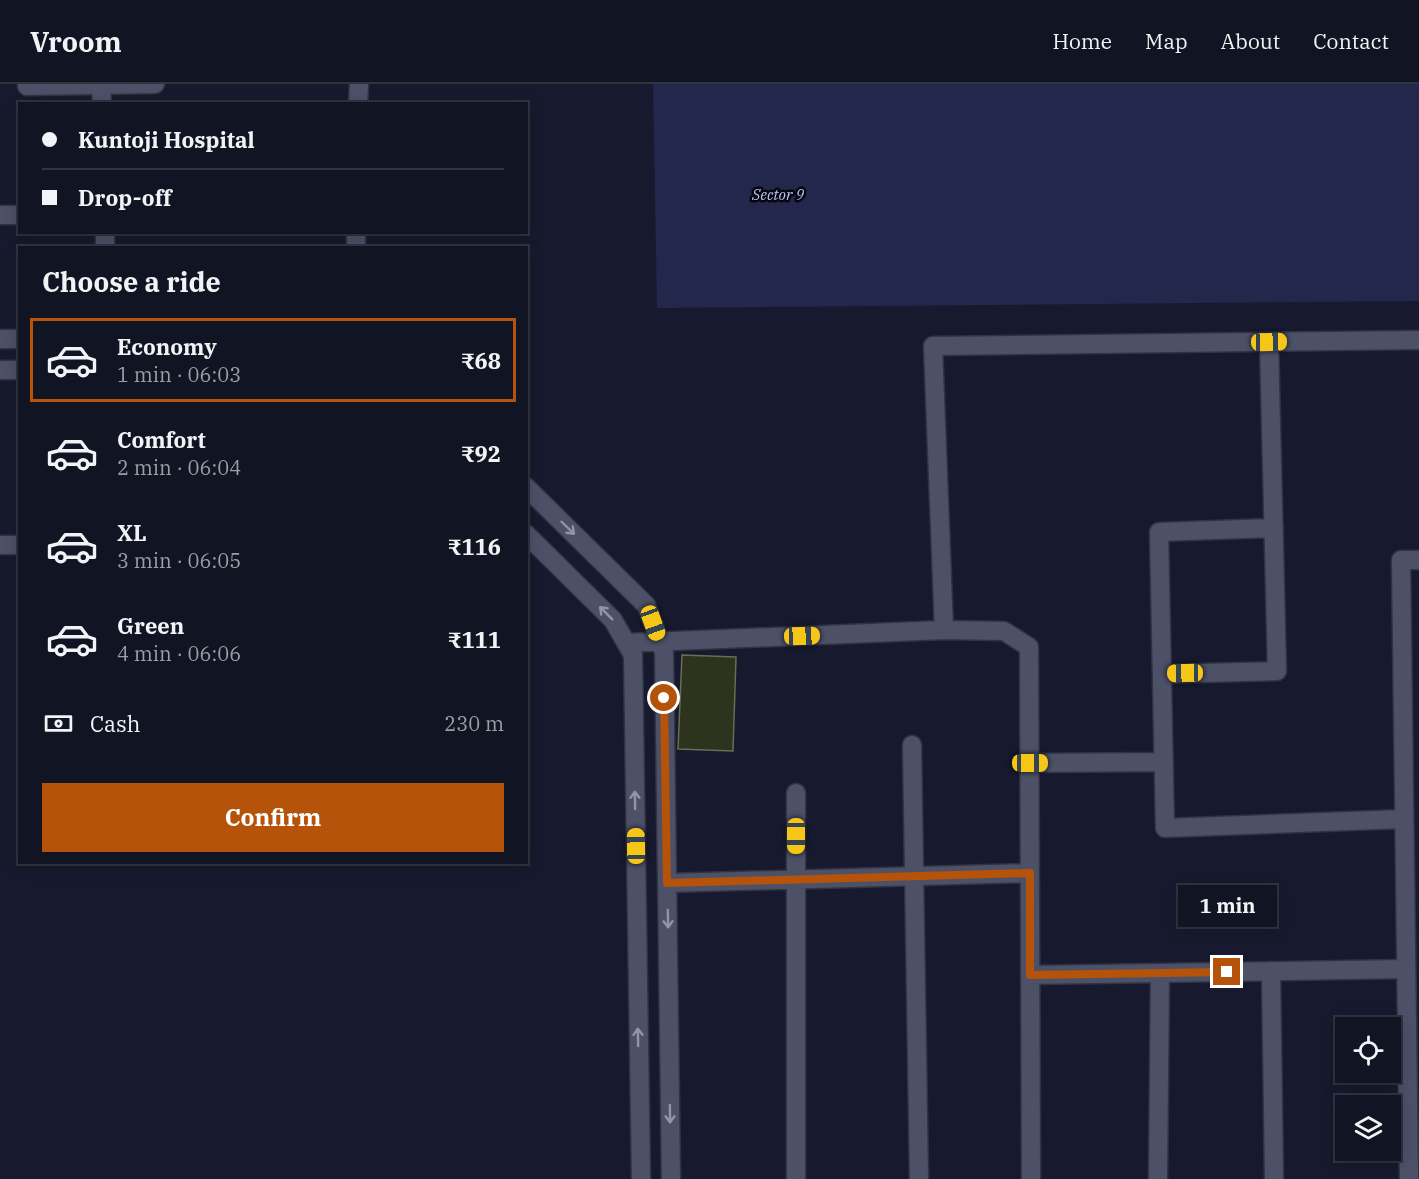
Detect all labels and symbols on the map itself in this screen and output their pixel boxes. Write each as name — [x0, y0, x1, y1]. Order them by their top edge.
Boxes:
park label: Sector 9 — [751, 185, 805, 204]
car — [1251, 333, 1287, 351]
one-way arrow — [561, 521, 576, 536]
car — [638, 603, 668, 643]
one-way arrow — [599, 605, 613, 620]
car — [784, 626, 820, 646]
car — [1167, 664, 1203, 682]
route start — [650, 684, 677, 711]
car — [1012, 754, 1048, 772]
one-way arrow — [629, 790, 641, 810]
car — [787, 818, 805, 854]
car — [627, 828, 645, 864]
callout: 1 min — [1178, 885, 1276, 927]
one-way arrow — [662, 908, 673, 928]
route end — [1213, 958, 1240, 985]
one-way arrow — [633, 1027, 644, 1047]
one-way arrow — [664, 1103, 676, 1123]

